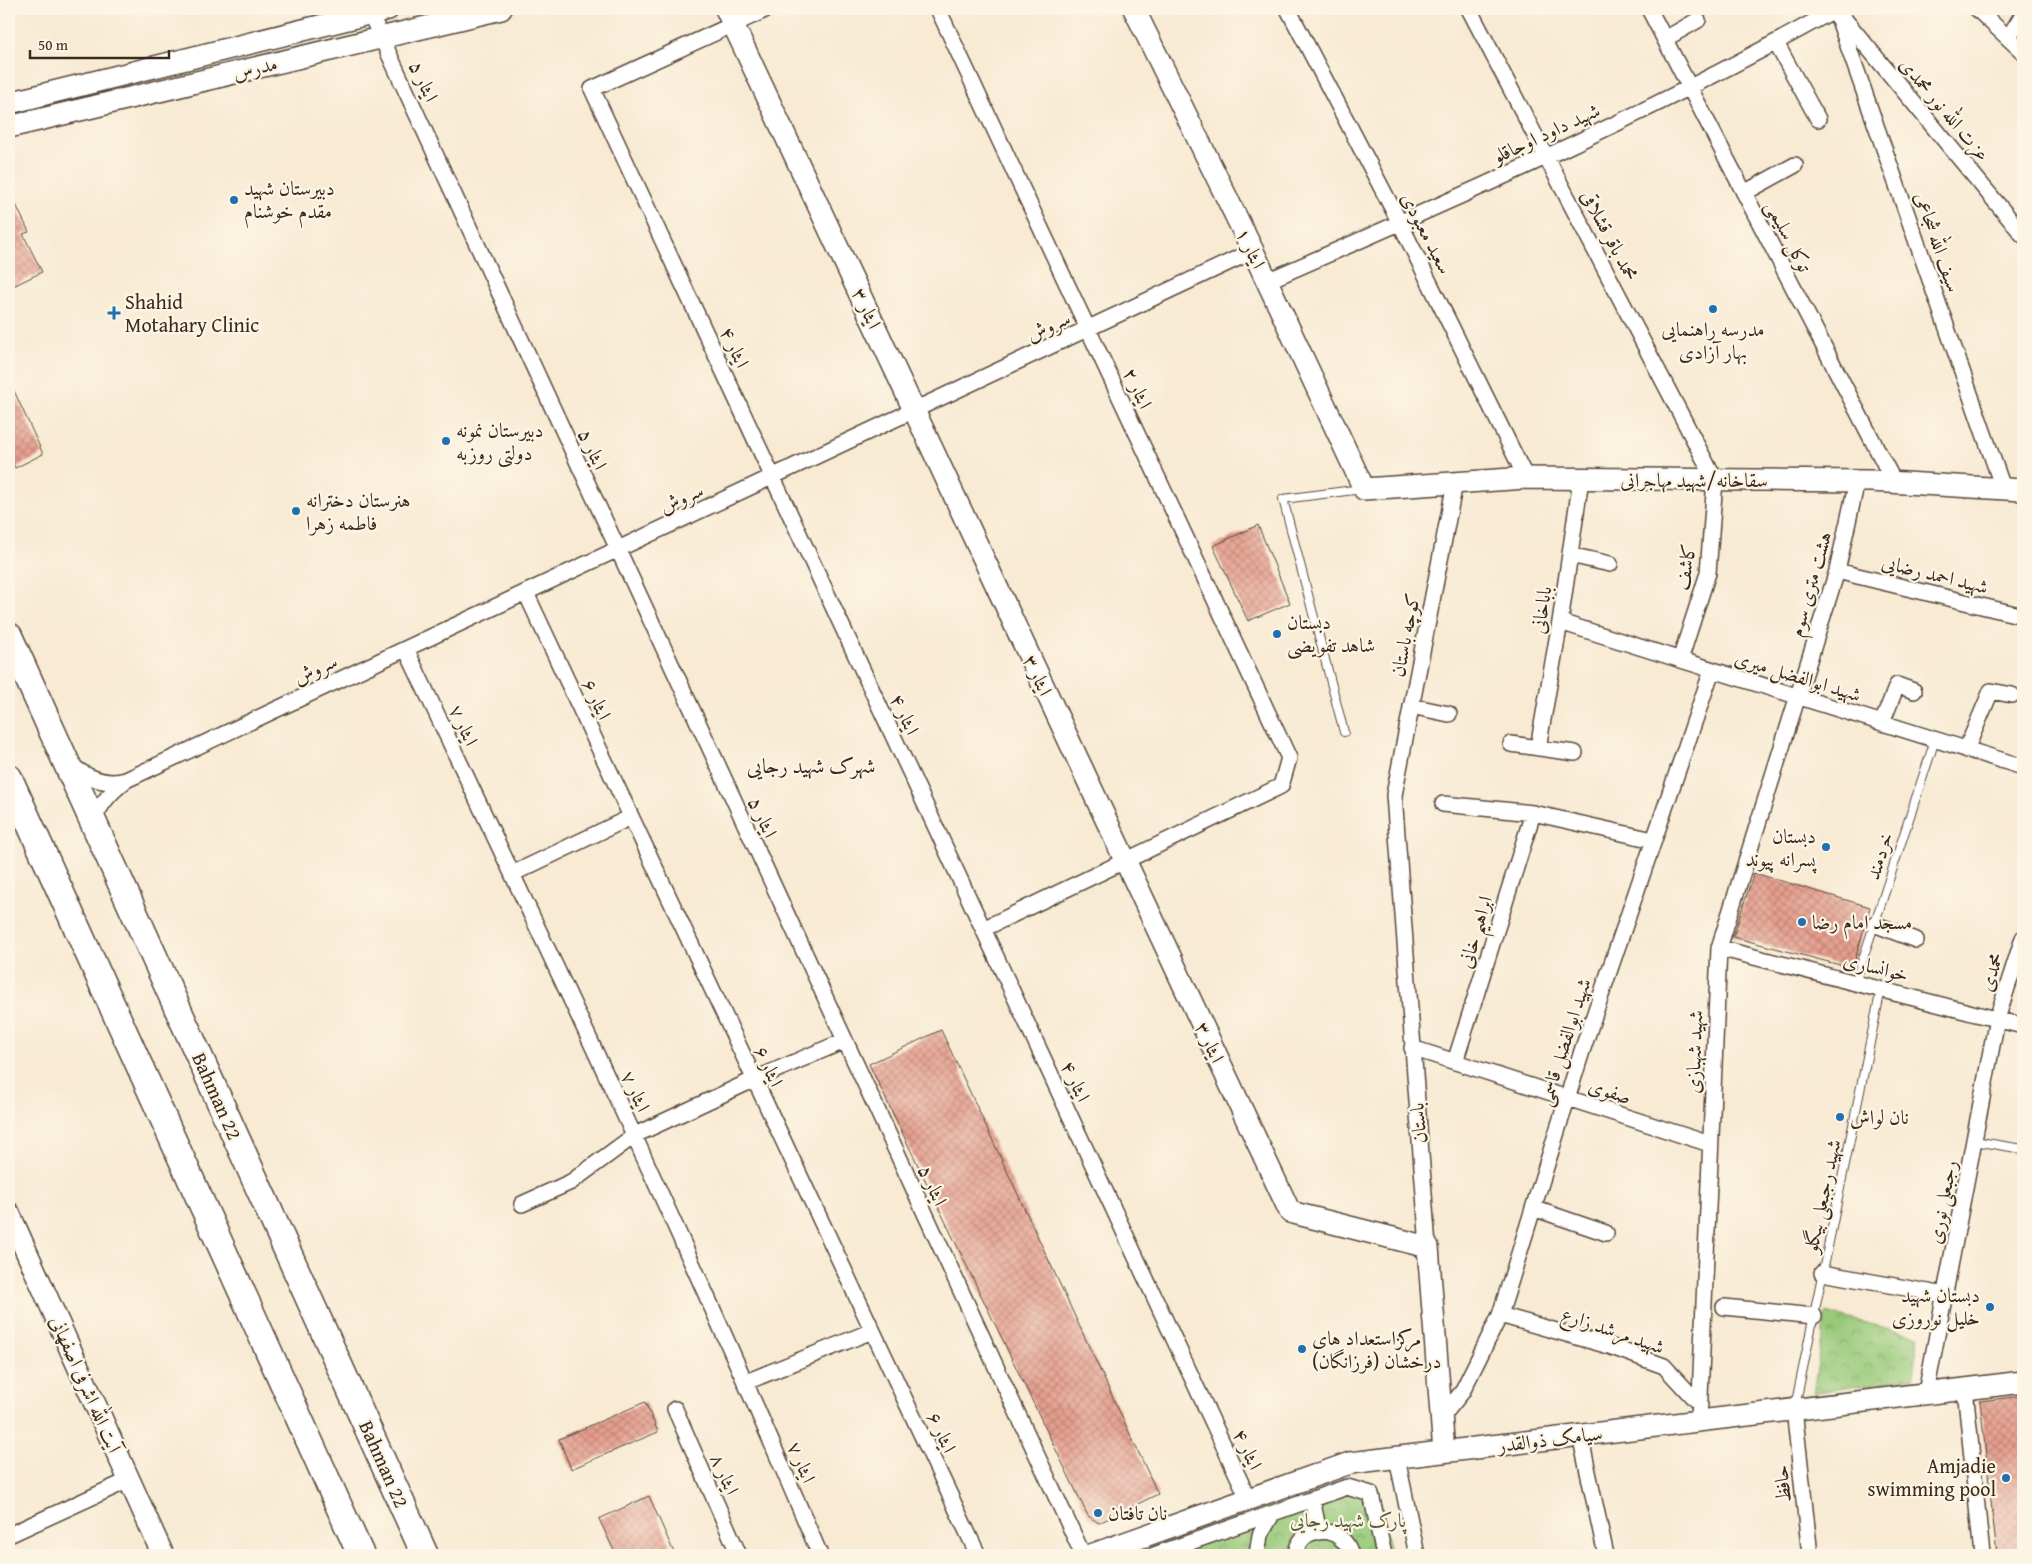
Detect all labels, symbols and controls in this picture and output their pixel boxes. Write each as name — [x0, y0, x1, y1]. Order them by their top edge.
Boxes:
scale bar — [30, 28, 169, 60]
text: 50 m — [38, 34, 69, 55]
street label: مدرس — [230, 48, 280, 87]
street label: عزت الله نور محمدی — [1893, 50, 1998, 167]
street label: ایثار ۵ — [402, 56, 447, 106]
street label: شهید داود اوجاقلو — [1485, 95, 1604, 171]
place label: دبیرستان شهید مقدم خوشنام — [244, 173, 335, 229]
street label: محمد باقر قشلاقی — [1574, 184, 1647, 285]
street label: سعید معبودی — [1394, 187, 1460, 279]
street label: سیف الله شجاعی — [1908, 188, 1969, 296]
marker: دبیرستان شهید مقدم خوشنام — [228, 194, 240, 206]
street label: توکل سلیمی — [1759, 195, 1820, 277]
street label: ایثار ۱ — [1229, 222, 1274, 273]
street label: ایثار ۳ — [845, 283, 890, 333]
place label: Shahid Motahary Clinic — [125, 287, 259, 339]
street label: سروش — [1021, 303, 1075, 348]
marker: مدرسه راهنمایی بهار آزادی — [1707, 303, 1719, 315]
marker: Shahid Motahary Clinic — [107, 306, 121, 320]
place label: مدرسه راهنمایی بهار آزادی — [1661, 314, 1765, 366]
street label: ایثار ۴ — [713, 322, 758, 372]
street label: ایثار ۲ — [1116, 363, 1161, 413]
place label: دبیرستان نمونه دولتی روزبه — [456, 415, 543, 468]
street label: ایثار ۵ — [571, 424, 616, 474]
marker: دبیرستان نمونه دولتی روزبه — [440, 435, 452, 447]
street label: سقاخانه/شهید مهاجرانی — [1620, 465, 1768, 494]
street label: سروش — [654, 475, 708, 520]
place label: هنرستان دخترانه فاطمه زهرا — [306, 485, 411, 537]
marker: هنرستان دخترانه فاطمه زهرا — [290, 505, 302, 517]
street label: هشت متری سوم — [1781, 528, 1842, 641]
street label: کاشف — [1666, 541, 1703, 593]
street label: شهید احمد رضایی — [1879, 546, 1991, 601]
street label: باباخانی — [1522, 584, 1559, 636]
street label: کوچه باستان — [1382, 591, 1427, 679]
place label: دبستان شاهد تفویضی — [1287, 607, 1375, 660]
marker: دبستان شاهد تفویضی — [1271, 628, 1283, 640]
street label: شهید ابوالفضل میری — [1731, 643, 1865, 709]
street label: سروش — [288, 646, 342, 691]
street label: ایثار ۳ — [1016, 650, 1061, 700]
street label: ایثار ۶ — [575, 674, 620, 724]
street label: ایثار ۴ — [883, 689, 928, 739]
street label: ایثار ۷ — [442, 700, 487, 750]
district label: شهرک شهید رجایی — [747, 750, 875, 781]
street label: ایثار ۵ — [741, 792, 786, 842]
place label: دبستان پسرانه پیوند — [1745, 821, 1818, 874]
street label: خردمند — [1857, 828, 1900, 883]
marker: دبستان پسرانه پیوند — [1820, 841, 1832, 853]
street label: ابراهیم خانی — [1450, 892, 1505, 973]
place label: مسجد امام رضا — [1812, 907, 1912, 940]
marker: مسجد امام رضا — [1796, 916, 1808, 928]
street label: خوانساری — [1840, 944, 1912, 989]
street label: محمدی — [1971, 949, 2010, 995]
street label: شهید ابوالفضل قاسمی — [1529, 974, 1599, 1110]
street label: شهید شهبازی — [1678, 1010, 1709, 1094]
street label: ایثار ۳ — [1188, 1017, 1233, 1067]
street label: ایثار ۶ — [747, 1041, 792, 1091]
street label: Bahman 22 — [185, 1048, 250, 1144]
street label: ایثار ۴ — [1054, 1056, 1099, 1106]
street label: ایثار ۷ — [614, 1066, 659, 1116]
street label: صفوی — [1585, 1070, 1635, 1111]
street label: باستان — [1401, 1102, 1434, 1145]
place label: نان لواش — [1850, 1102, 1909, 1131]
marker: نان لواش — [1834, 1111, 1846, 1123]
street label: شهید رجبعلی بیگلو — [1795, 1136, 1849, 1257]
street label: رجبعلی نوری — [1919, 1157, 1965, 1247]
street label: ایثار ۵ — [911, 1160, 956, 1210]
place label: دبستان شهید خلیل نوروزی — [1892, 1280, 1980, 1333]
street label: شهید مرشد زارع — [1556, 1298, 1669, 1365]
marker: دبستان شهید خلیل نوروزی — [1984, 1301, 1996, 1313]
street label: آیت الله اشرفی اصفهانی — [43, 1311, 131, 1459]
place label: مرکزاستعداد های درخشان (فرزانگان) — [1312, 1323, 1441, 1375]
marker: مرکزاستعداد های درخشان (فرزانگان) — [1296, 1343, 1308, 1355]
street label: ایثار ۶ — [920, 1407, 965, 1457]
street label: Bahman 22 — [352, 1416, 417, 1512]
street label: سیامک ذوالقدر — [1494, 1418, 1604, 1460]
street label: ایثار ۴ — [1226, 1424, 1271, 1474]
street label: ایثار ۷ — [781, 1437, 824, 1487]
street label: ایثار ۸ — [704, 1449, 747, 1499]
place label: Amjadie swimming pool — [1868, 1451, 1996, 1503]
street label: حافظ — [1765, 1464, 1798, 1504]
marker: Amjadie swimming pool — [2000, 1472, 2012, 1484]
place label: نان تافتان — [1108, 1498, 1168, 1527]
park label: پارک شهید رجایی — [1290, 1505, 1407, 1535]
marker: نان تافتان — [1092, 1507, 1104, 1519]

